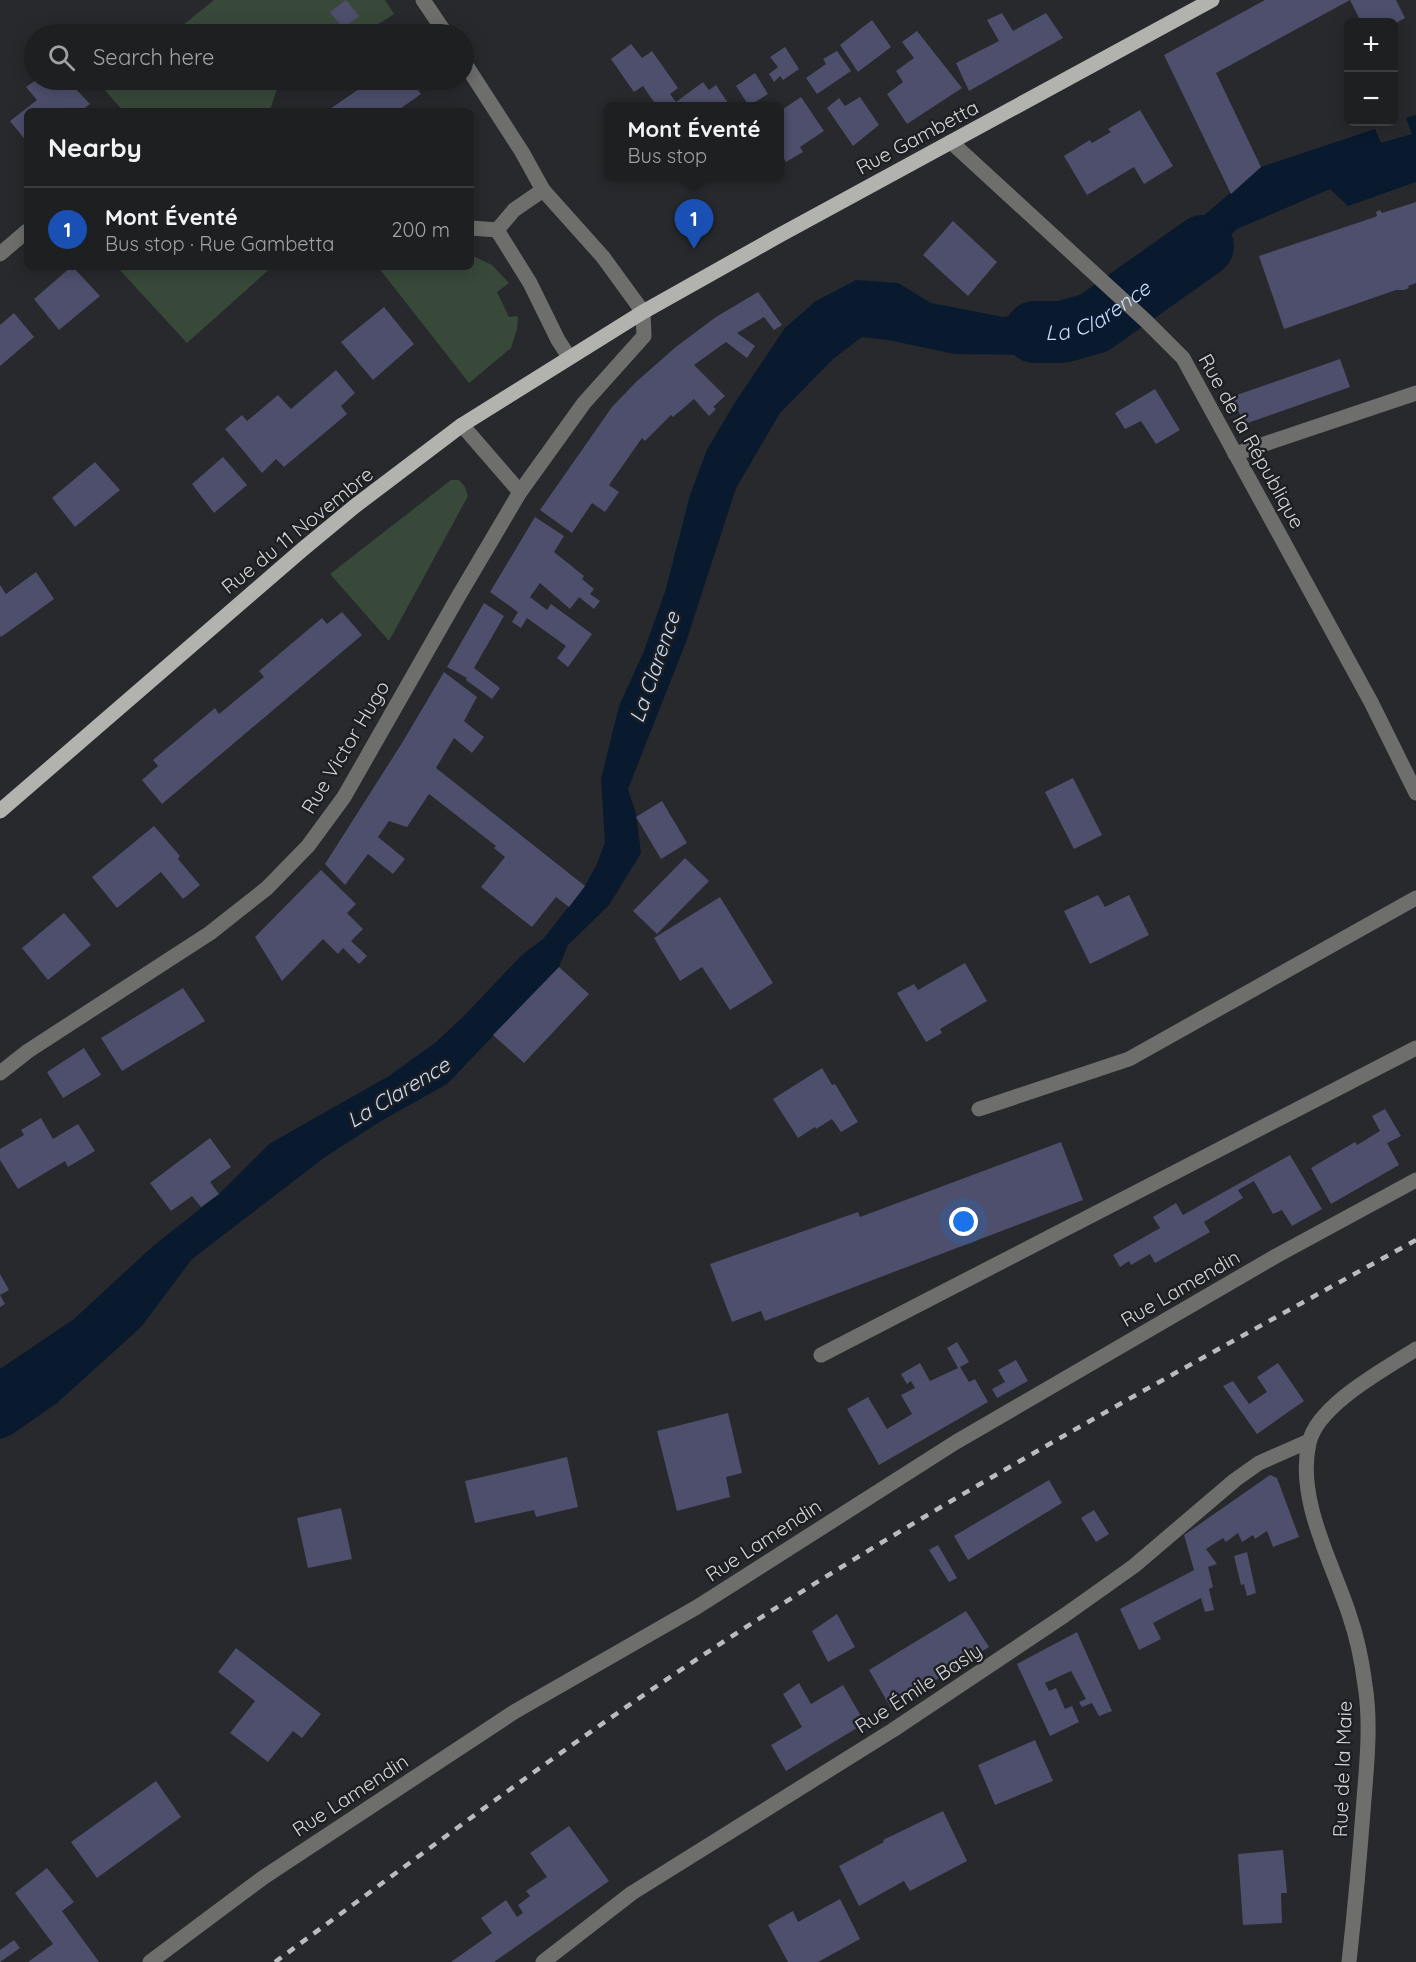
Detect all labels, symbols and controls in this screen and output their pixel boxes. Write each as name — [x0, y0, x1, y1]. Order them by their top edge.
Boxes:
map controls — [1344, 18, 1398, 126]
button: + — [1344, 18, 1398, 72]
search box — [24, 24, 474, 90]
icon: search — [45, 41, 78, 74]
text: Search here — [93, 43, 214, 71]
button: − — [1344, 72, 1398, 126]
street label: Rue Gambetta — [852, 94, 982, 180]
popup — [604, 102, 784, 180]
text: Mont Éventé — [628, 115, 760, 143]
text: Nearby — [48, 131, 142, 164]
text: Bus stop — [628, 143, 707, 168]
pin: 1 — [674, 200, 714, 249]
text: Mont Éventé — [105, 203, 238, 231]
text: 1 — [64, 217, 71, 242]
text: 200 m — [391, 217, 450, 242]
text: Bus stop · Rue Gambetta — [105, 231, 334, 256]
water label: La Clarence — [1045, 274, 1156, 346]
street label: Rue de la République — [1193, 349, 1311, 533]
street label: Rue du 11 Novembre — [216, 461, 378, 599]
water label: La Clarence — [623, 607, 685, 726]
street label: Rue Victor Hugo — [295, 676, 395, 818]
water label: La Clarence — [342, 1051, 455, 1133]
your location — [949, 1207, 978, 1236]
street label: Rue Lamendin — [1116, 1244, 1244, 1332]
street label: Rue Lamendin — [700, 1493, 826, 1587]
street label: Rue Émile Basly — [850, 1638, 986, 1738]
street label: Rue de la Maie — [1327, 1700, 1357, 1838]
street label: Rue Lamendin — [287, 1748, 413, 1842]

